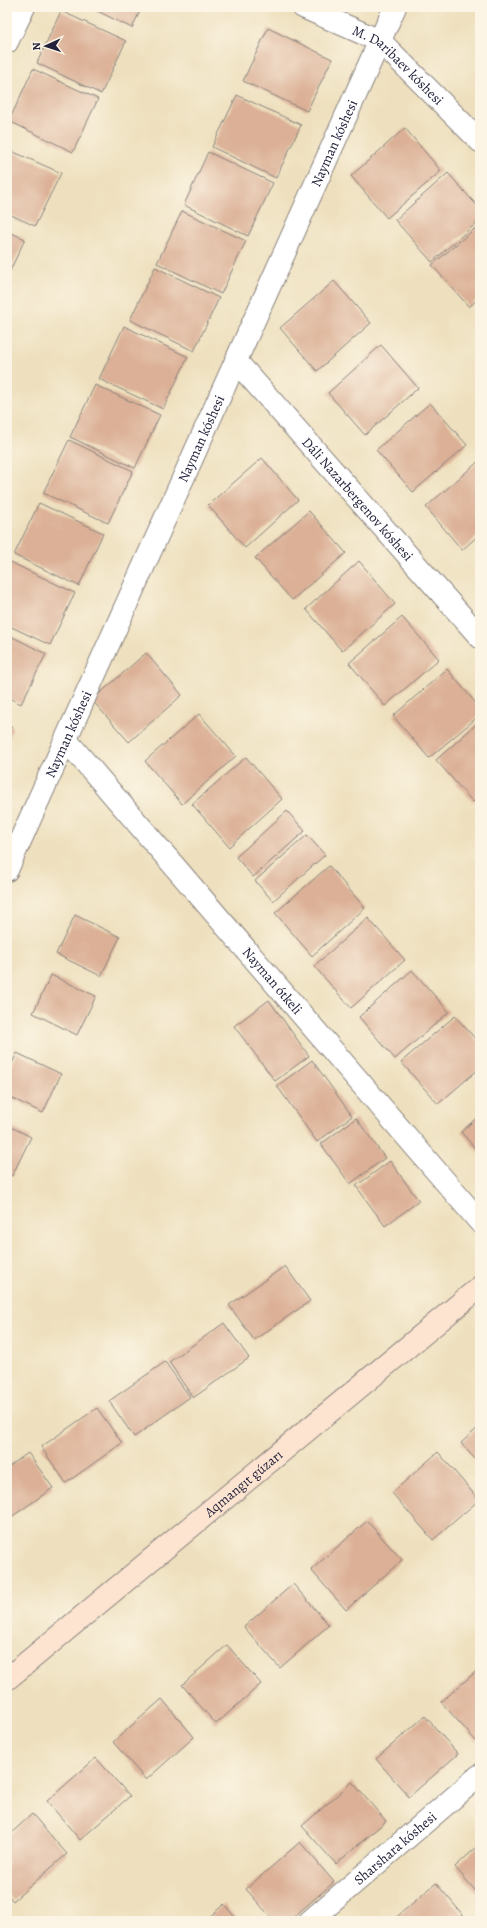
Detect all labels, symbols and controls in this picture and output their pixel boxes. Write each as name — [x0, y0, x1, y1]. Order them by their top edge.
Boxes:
street label: M. Daribaev kóshesi — [349, 21, 448, 109]
north arrow — [26, 26, 66, 66]
text: N — [29, 42, 44, 51]
street label: Nayman kóshesi — [306, 96, 362, 190]
street label: Nayman kóshesi — [173, 392, 229, 485]
street label: Dáli Nazarbergenov kóshesi — [298, 433, 418, 565]
street label: Nayman kóshesi — [40, 687, 96, 781]
street label: Nayman ótkeli — [238, 943, 307, 1018]
street label: Aqmangıt gúzarı — [199, 1445, 287, 1522]
street label: Sharshara kóshesi — [349, 1807, 440, 1889]

